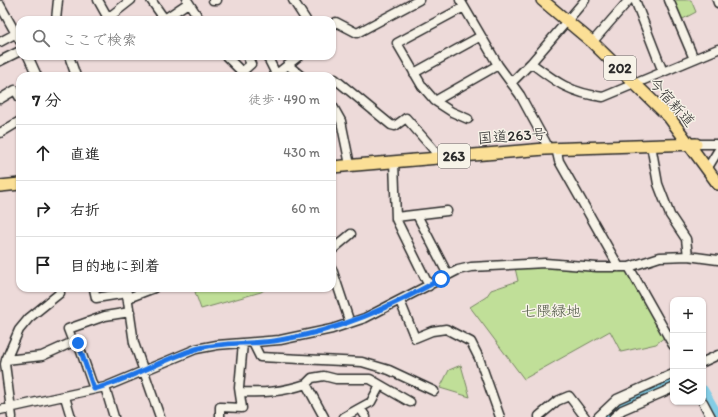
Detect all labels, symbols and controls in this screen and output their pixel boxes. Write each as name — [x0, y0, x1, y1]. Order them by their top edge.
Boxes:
search box — [16, 16, 336, 60]
icon: search — [30, 27, 52, 49]
text: ここで検索 — [62, 31, 137, 49]
road number: 202 — [604, 56, 636, 80]
street label: 今宿新道 — [645, 74, 699, 130]
text: 7 分 — [32, 90, 61, 110]
text: 徒歩 · 490 m — [249, 92, 320, 107]
street label: 国道263号 — [477, 125, 547, 147]
icon: ahead — [32, 142, 54, 164]
road number: 263 — [438, 144, 470, 168]
text: 直進 — [70, 145, 100, 163]
text: 430 m — [283, 145, 320, 160]
icon: right — [32, 198, 54, 220]
text: 右折 — [70, 201, 100, 219]
text: 60 m — [291, 201, 320, 216]
icon: arrive — [32, 254, 54, 276]
text: 目的地に到着 — [70, 257, 160, 275]
route start — [432, 270, 450, 288]
map controls — [670, 297, 706, 405]
button: + — [670, 297, 706, 333]
park label: 七隈緑地 — [521, 302, 581, 320]
button: − — [670, 333, 706, 369]
route end — [69, 334, 87, 352]
button: layers — [670, 369, 706, 405]

